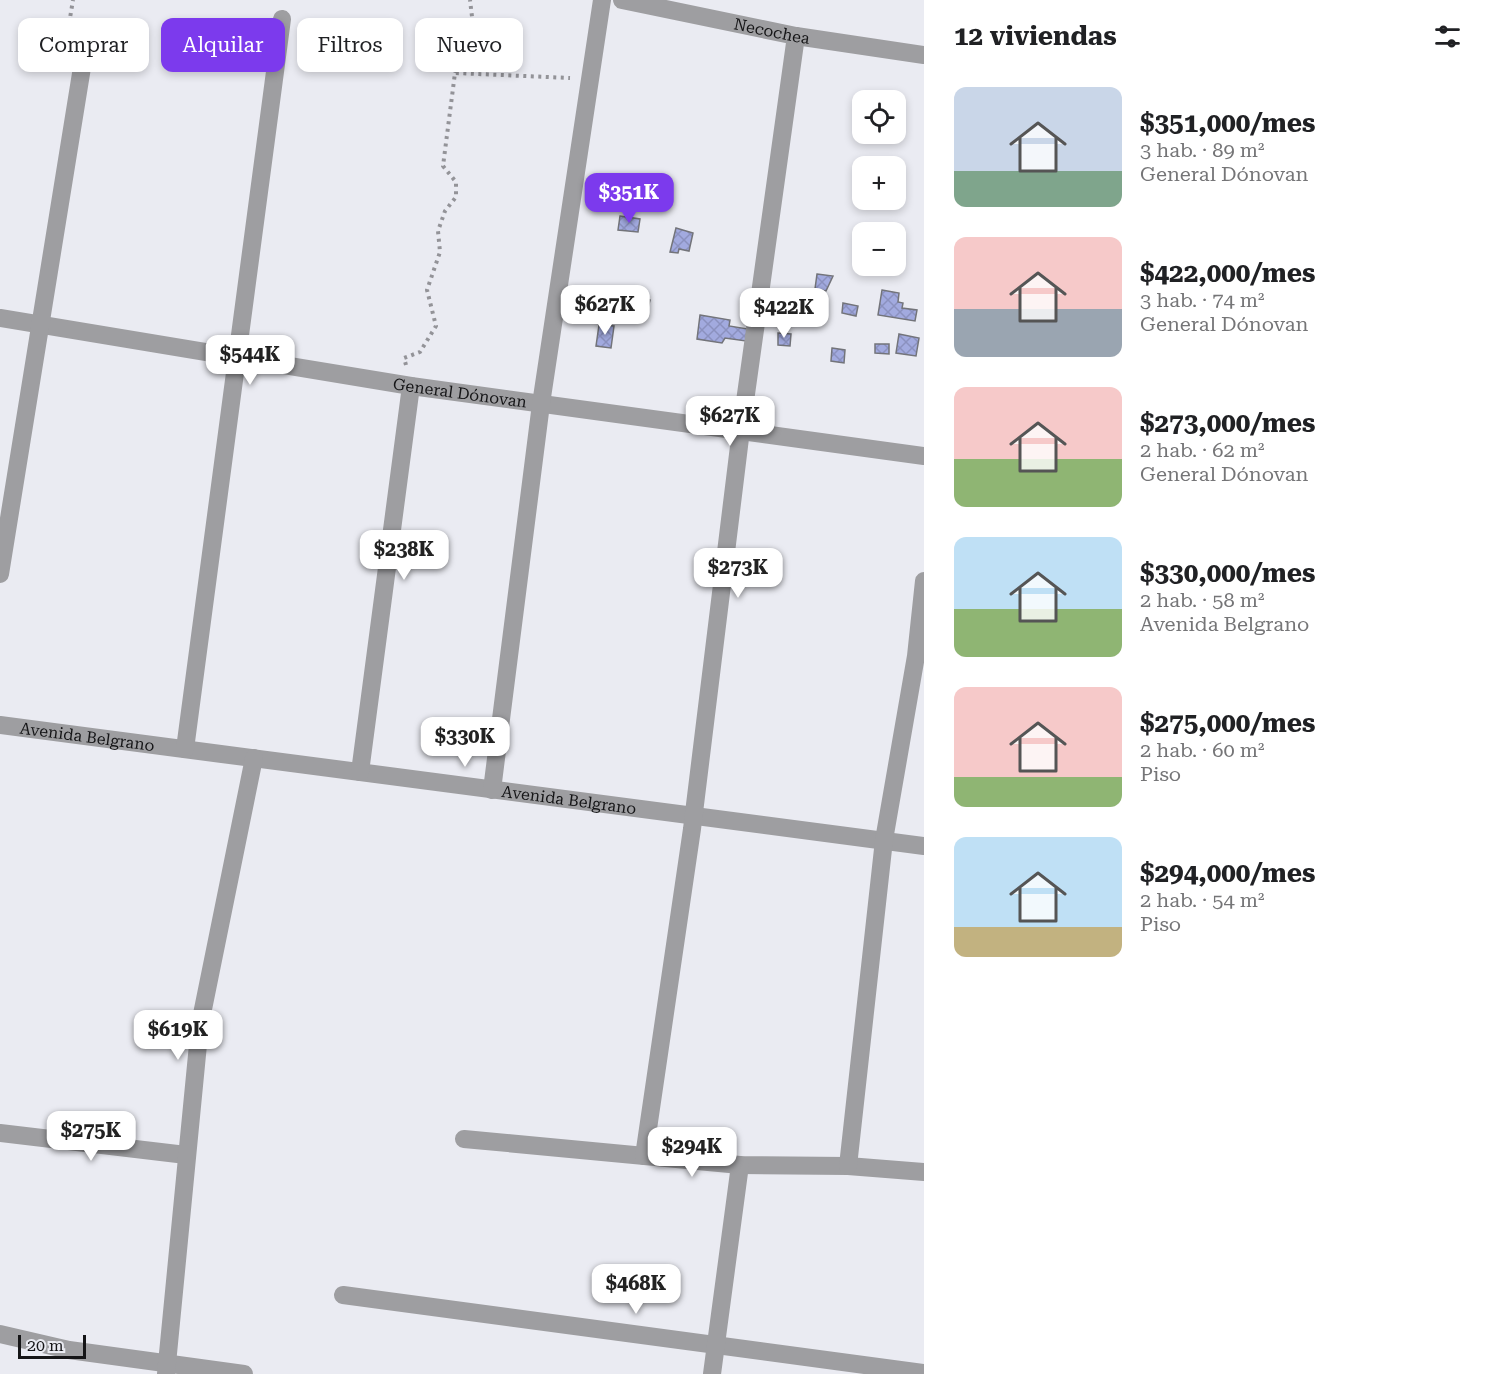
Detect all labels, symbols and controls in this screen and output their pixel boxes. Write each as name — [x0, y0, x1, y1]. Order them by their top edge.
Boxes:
street label: Necochea — [732, 14, 811, 47]
chip: Comprar — [18, 18, 149, 72]
chip: Alquilar — [161, 18, 285, 72]
chip: Filtros — [297, 18, 403, 72]
chip: Nuevo — [415, 18, 523, 72]
icon: filters — [1431, 20, 1464, 53]
text: 12 viviendas — [954, 21, 1117, 51]
map controls — [852, 90, 906, 276]
button: locate — [852, 90, 906, 144]
text: $351,000/mes — [1140, 108, 1316, 138]
icon: home — [1002, 111, 1074, 183]
text: 3 hab. · 89 m² — [1140, 138, 1264, 162]
button: + — [852, 156, 906, 210]
text: General Dónovan — [1140, 162, 1308, 186]
pin: $351K — [587, 173, 671, 224]
text: $351K — [599, 180, 659, 204]
button: − — [852, 222, 906, 276]
text: $422,000/mes — [1140, 258, 1316, 288]
icon: home — [1002, 261, 1074, 333]
pin: $627K — [563, 285, 647, 336]
pin: $422K — [742, 288, 826, 339]
text: 3 hab. · 74 m² — [1140, 288, 1264, 312]
text: $627K — [575, 292, 635, 316]
text: $422K — [754, 295, 814, 319]
text: General Dónovan — [1140, 312, 1308, 336]
pin: $544K — [208, 335, 292, 386]
text: $544K — [220, 342, 280, 366]
street label: General Dónovan — [392, 374, 528, 411]
pin: $627K — [688, 396, 772, 447]
text: $627K — [700, 403, 760, 427]
text: $273,000/mes — [1140, 408, 1316, 438]
icon: home — [1002, 411, 1074, 483]
text: 2 hab. · 62 m² — [1140, 438, 1264, 462]
text: General Dónovan — [1140, 462, 1308, 486]
pin: $238K — [362, 530, 446, 581]
text: $238K — [374, 537, 434, 561]
pin: $273K — [696, 548, 780, 599]
text: $273K — [708, 555, 768, 579]
text: $330,000/mes — [1140, 558, 1316, 588]
icon: home — [1002, 561, 1074, 633]
text: 2 hab. · 58 m² — [1140, 588, 1264, 612]
text: Avenida Belgrano — [1140, 612, 1309, 636]
text: $275,000/mes — [1140, 708, 1316, 738]
icon: home — [1002, 711, 1074, 783]
pin: $330K — [423, 717, 507, 768]
street label: Avenida Belgrano — [19, 718, 156, 755]
text: $330K — [435, 724, 495, 748]
text: 2 hab. · 60 m² — [1140, 738, 1264, 762]
text: Piso — [1140, 762, 1181, 786]
street label: Avenida Belgrano — [501, 781, 638, 818]
text: $294,000/mes — [1140, 858, 1316, 888]
icon: home — [1002, 861, 1074, 933]
text: 2 hab. · 54 m² — [1140, 888, 1264, 912]
text: Piso — [1140, 912, 1181, 936]
pin: $619K — [136, 1010, 220, 1061]
text: $619K — [148, 1017, 208, 1041]
pin: $275K — [49, 1111, 133, 1162]
text: $275K — [61, 1118, 121, 1142]
pin: $294K — [650, 1127, 734, 1178]
text: $294K — [662, 1134, 722, 1158]
pin: $468K — [594, 1264, 678, 1315]
text: $468K — [606, 1271, 666, 1295]
scale bar — [18, 1332, 86, 1360]
text: 20 m — [27, 1336, 64, 1355]

